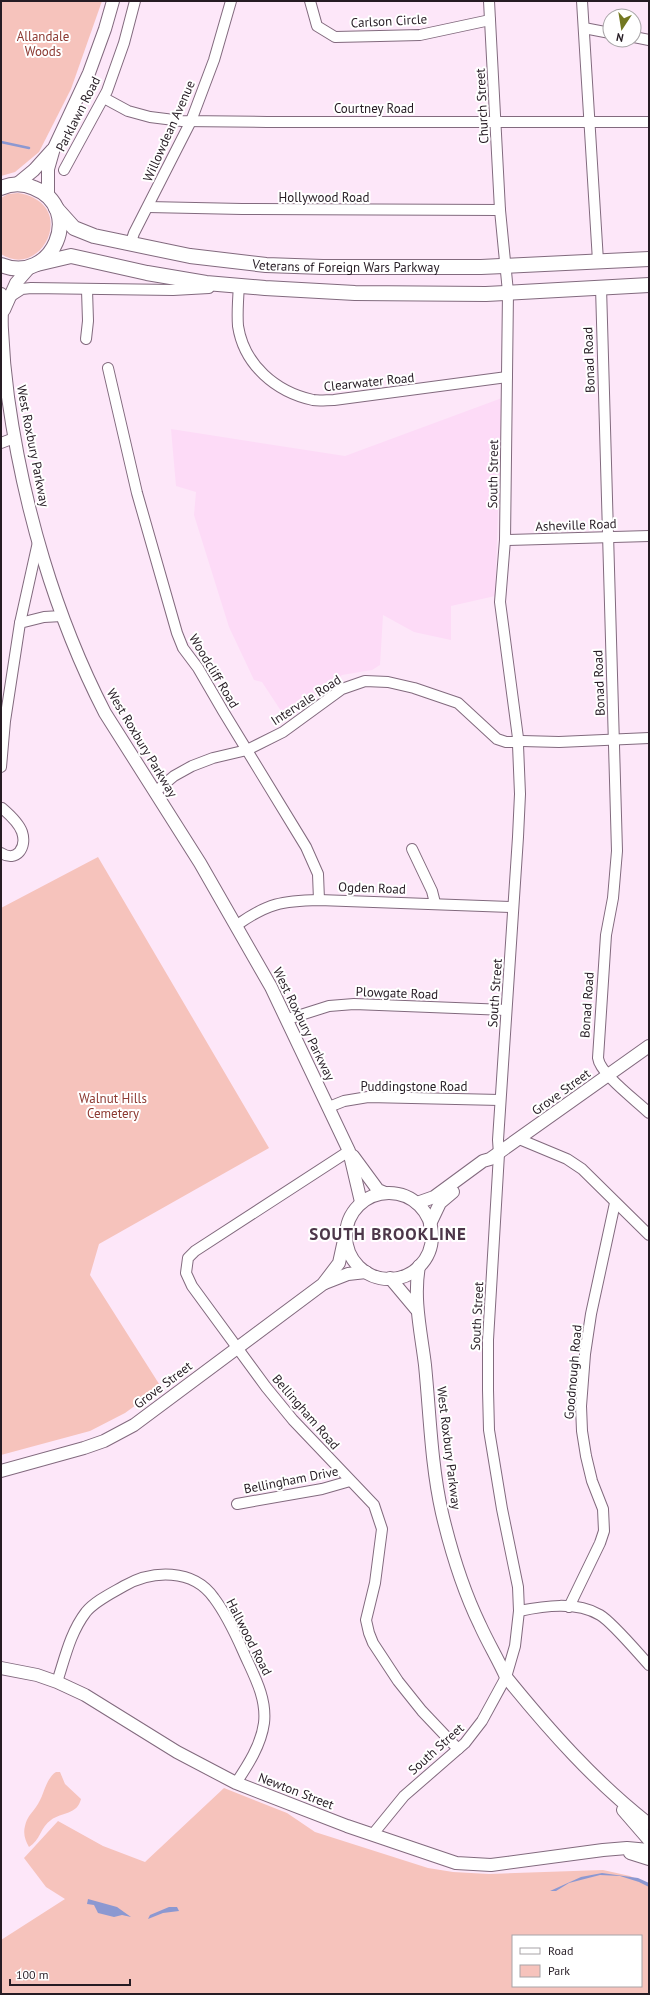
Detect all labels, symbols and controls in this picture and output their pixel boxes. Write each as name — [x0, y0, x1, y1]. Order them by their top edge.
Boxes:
north arrow — [602, 8, 642, 48]
street label: Carlson Circle — [350, 11, 428, 31]
park label: Allandale Woods — [17, 28, 69, 60]
text: N — [615, 30, 625, 45]
street label: Church Street — [472, 67, 492, 144]
street label: Parklawn Road — [52, 74, 104, 154]
street label: Willowdean Avenue — [139, 78, 199, 184]
street label: Courtney Road — [334, 100, 414, 117]
street label: Hollywood Road — [279, 189, 369, 206]
street label: Veterans of Foreign Wars Parkway — [250, 255, 440, 276]
street label: Bonad Road — [579, 327, 599, 393]
street label: Clearwater Road — [323, 369, 415, 395]
street label: West Roxbury Parkway — [13, 383, 53, 509]
street label: South Street — [484, 439, 502, 509]
street label: Asheville Road — [535, 515, 617, 535]
street label: Woodcliff Road — [185, 631, 243, 711]
street label: Bonad Road — [589, 650, 609, 716]
street label: Intervale Road — [268, 671, 344, 729]
street label: West Roxbury Parkway — [103, 685, 181, 801]
street label: Ogden Road — [338, 878, 406, 898]
street label: South Street — [484, 957, 506, 1028]
street label: West Roxbury Parkway — [269, 964, 339, 1084]
street label: Bonad Road — [576, 971, 598, 1039]
street label: Plowgate Road — [355, 983, 439, 1003]
street label: Grove Street — [528, 1065, 594, 1119]
street label: Puddingstone Road — [361, 1078, 467, 1095]
park label: Walnut Hills Cemetery — [79, 1090, 147, 1122]
district label: SOUTH BROOKLINE — [309, 1223, 467, 1245]
street label: South Street — [467, 1280, 487, 1351]
street label: Goodnough Road — [560, 1324, 586, 1420]
street label: Grove Street — [130, 1357, 196, 1412]
street label: Bellingham Road — [269, 1371, 343, 1453]
street label: West Roxbury Parkway — [433, 1385, 465, 1511]
street label: Bellingham Drive — [242, 1462, 340, 1498]
street label: Hallwood Road — [222, 1596, 276, 1678]
street label: South Street — [405, 1719, 468, 1778]
street label: Newton Street — [256, 1769, 337, 1813]
legend — [512, 1935, 642, 1987]
text: Road — [548, 1943, 573, 1958]
scale bar — [10, 1961, 130, 1987]
text: Park — [548, 1963, 570, 1978]
text: 100 m — [16, 1967, 49, 1982]

